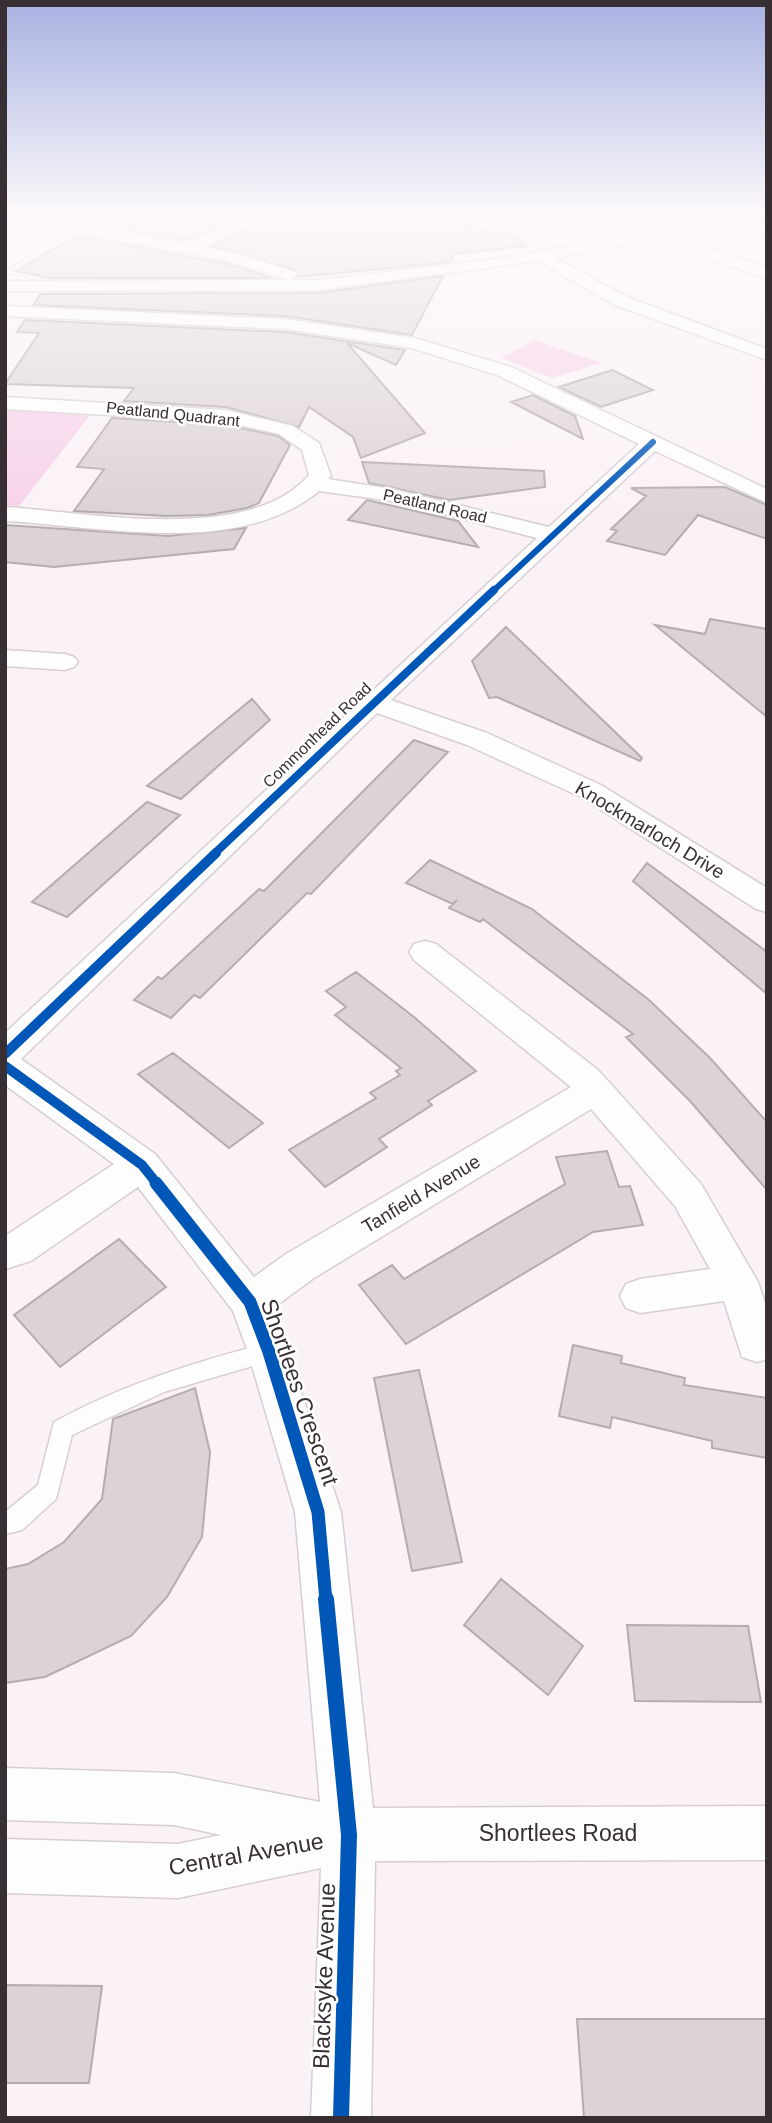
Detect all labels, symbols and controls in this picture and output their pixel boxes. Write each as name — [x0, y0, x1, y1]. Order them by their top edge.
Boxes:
street label: Peatland Quadrant — [105, 399, 241, 430]
street label: Peatland Road — [382, 486, 488, 526]
street label: Commonhead Road — [260, 679, 374, 791]
street label: Knockmarloch Drive — [572, 777, 728, 883]
street label: Tanfield Avenue — [358, 1151, 484, 1237]
street label: Shortlees Crescent — [256, 1295, 344, 1489]
street label: Shortlees Road — [479, 1820, 637, 1846]
street label: Central Avenue — [167, 1828, 325, 1880]
street label: Blacksyke Avenue — [308, 1882, 340, 2070]

